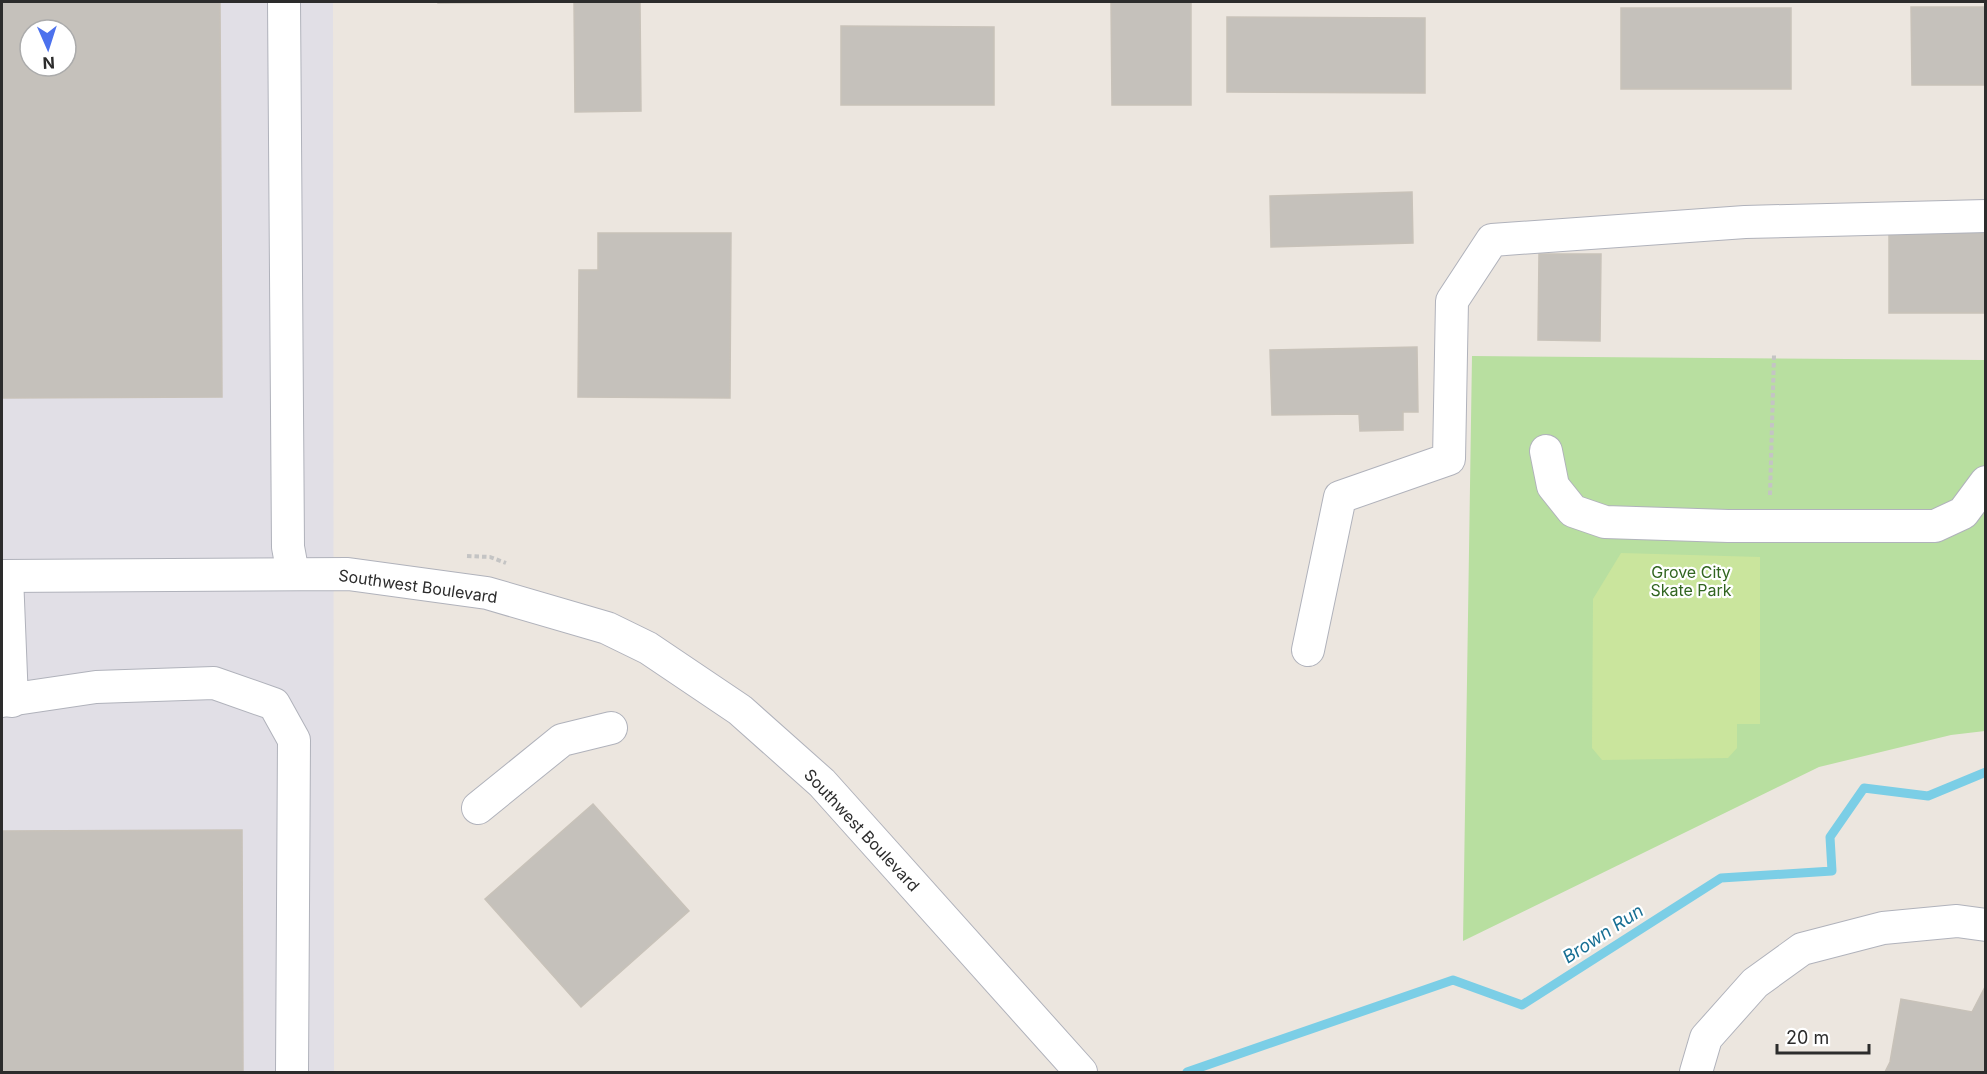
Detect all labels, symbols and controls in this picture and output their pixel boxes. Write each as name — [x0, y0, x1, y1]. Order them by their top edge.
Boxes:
north arrow — [18, 18, 78, 78]
text: N — [42, 53, 55, 73]
park label: Grove City Skate Park — [1650, 562, 1732, 600]
street label: Southwest Boulevard — [337, 565, 499, 607]
street label: Southwest Boulevard — [800, 765, 924, 895]
water label: Brown Run — [1558, 900, 1647, 967]
scale bar — [1777, 1017, 1868, 1055]
text: 20 m — [1786, 1027, 1829, 1048]

